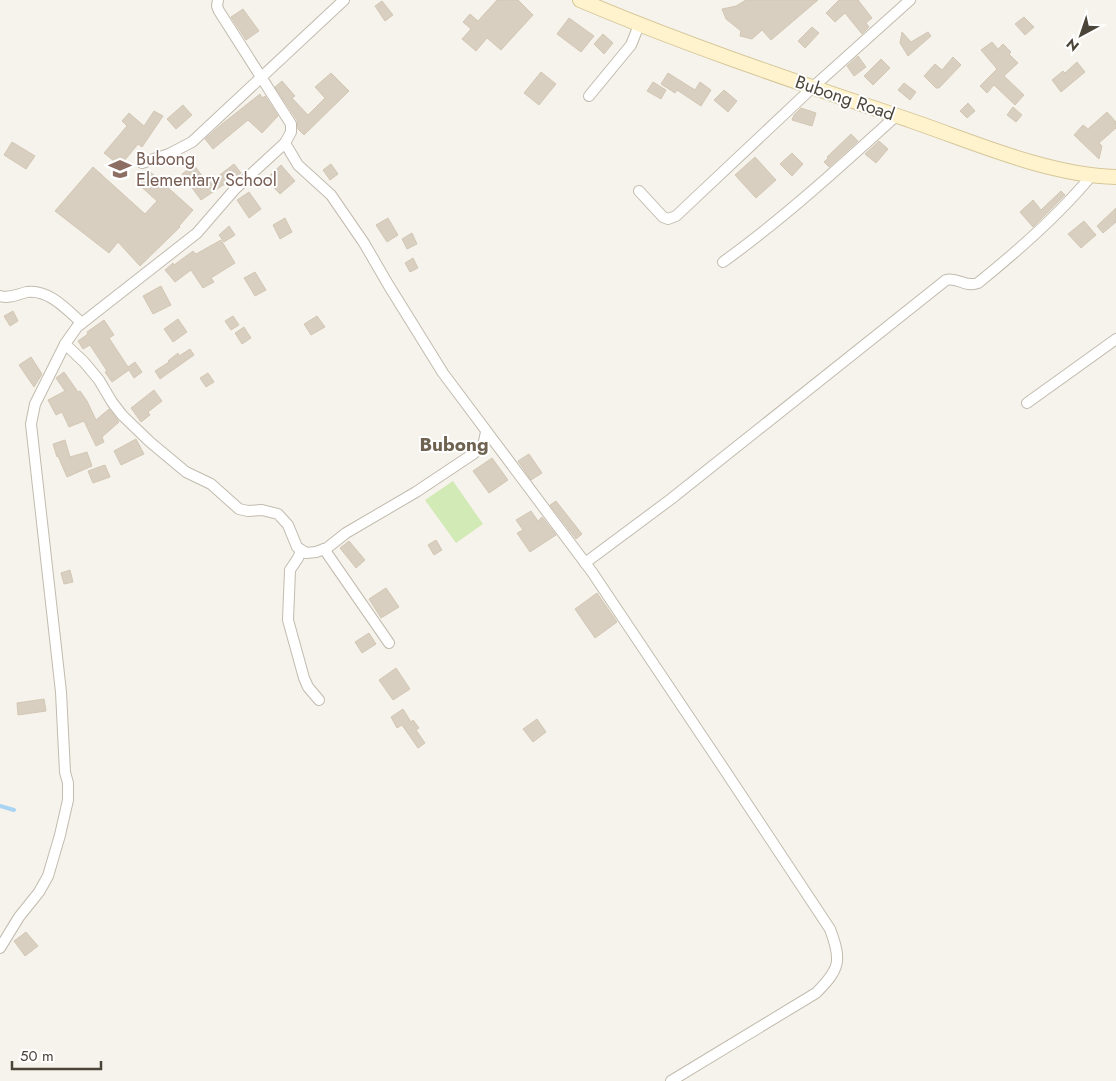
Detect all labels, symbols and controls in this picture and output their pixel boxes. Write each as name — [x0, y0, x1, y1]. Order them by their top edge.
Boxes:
north arrow — [1056, 10, 1106, 60]
text: N — [1062, 34, 1083, 56]
street label: Bubong Road — [792, 69, 898, 127]
place label: Bubong Elementary School — [136, 146, 277, 193]
school or university icon: Bubong Elementary School — [107, 156, 133, 182]
district label: Bubong — [420, 431, 489, 458]
scale bar — [12, 1038, 101, 1070]
text: 50 m — [20, 1045, 54, 1067]

